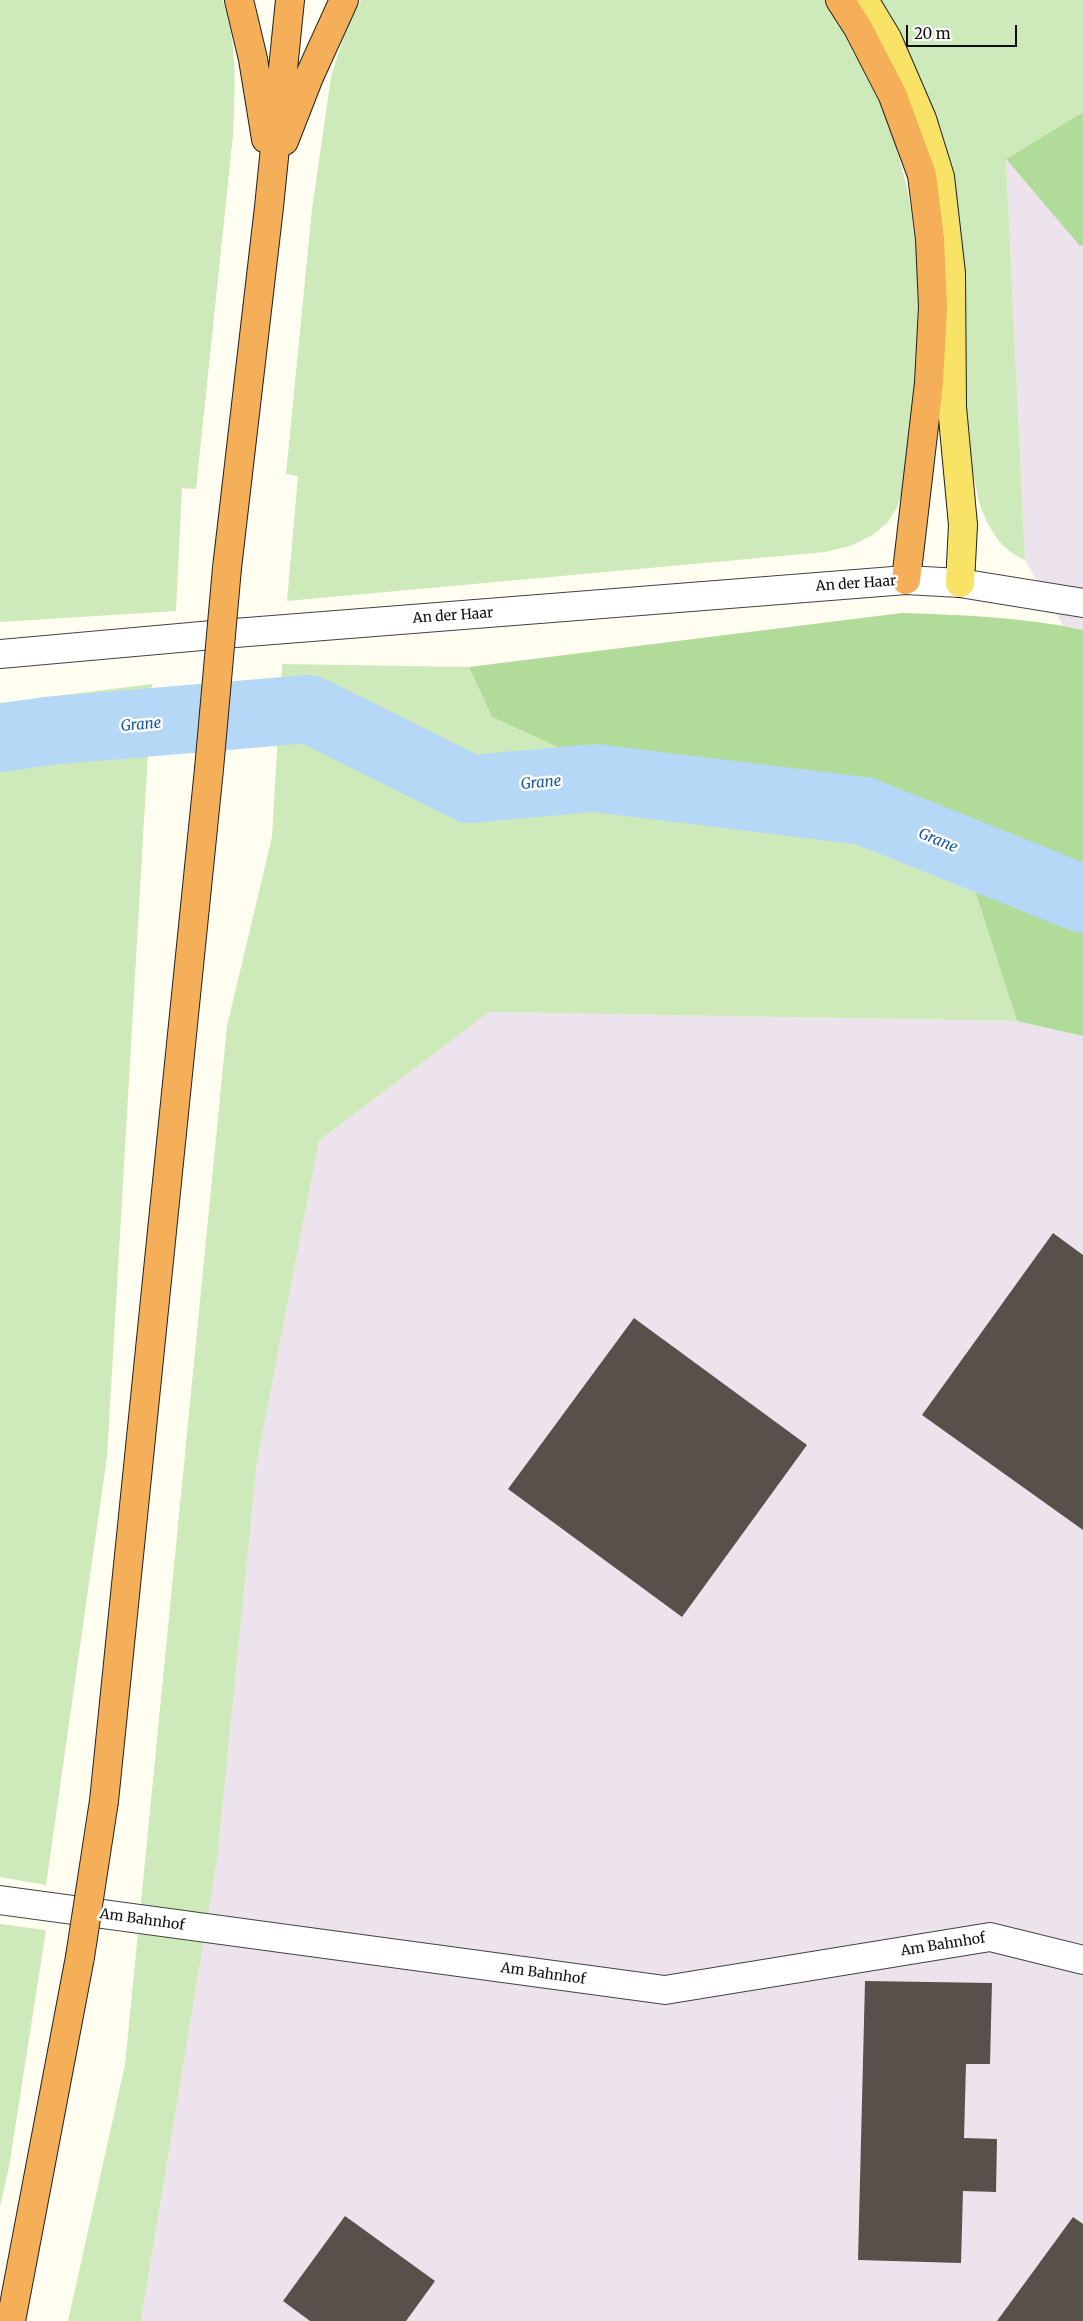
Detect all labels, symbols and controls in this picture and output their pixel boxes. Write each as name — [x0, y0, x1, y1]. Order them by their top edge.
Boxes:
scale bar — [908, 15, 1019, 47]
text: 20 m — [914, 24, 951, 43]
street label: An der Haar — [815, 573, 897, 595]
street label: An der Haar — [412, 605, 494, 627]
water label: Grane — [120, 714, 162, 736]
water label: Grane — [520, 772, 562, 794]
water label: Grane — [916, 825, 960, 857]
street label: Am Bahnhof — [99, 1906, 185, 1934]
street label: Am Bahnhof — [900, 1930, 986, 1960]
street label: Am Bahnhof — [500, 1960, 586, 1988]

